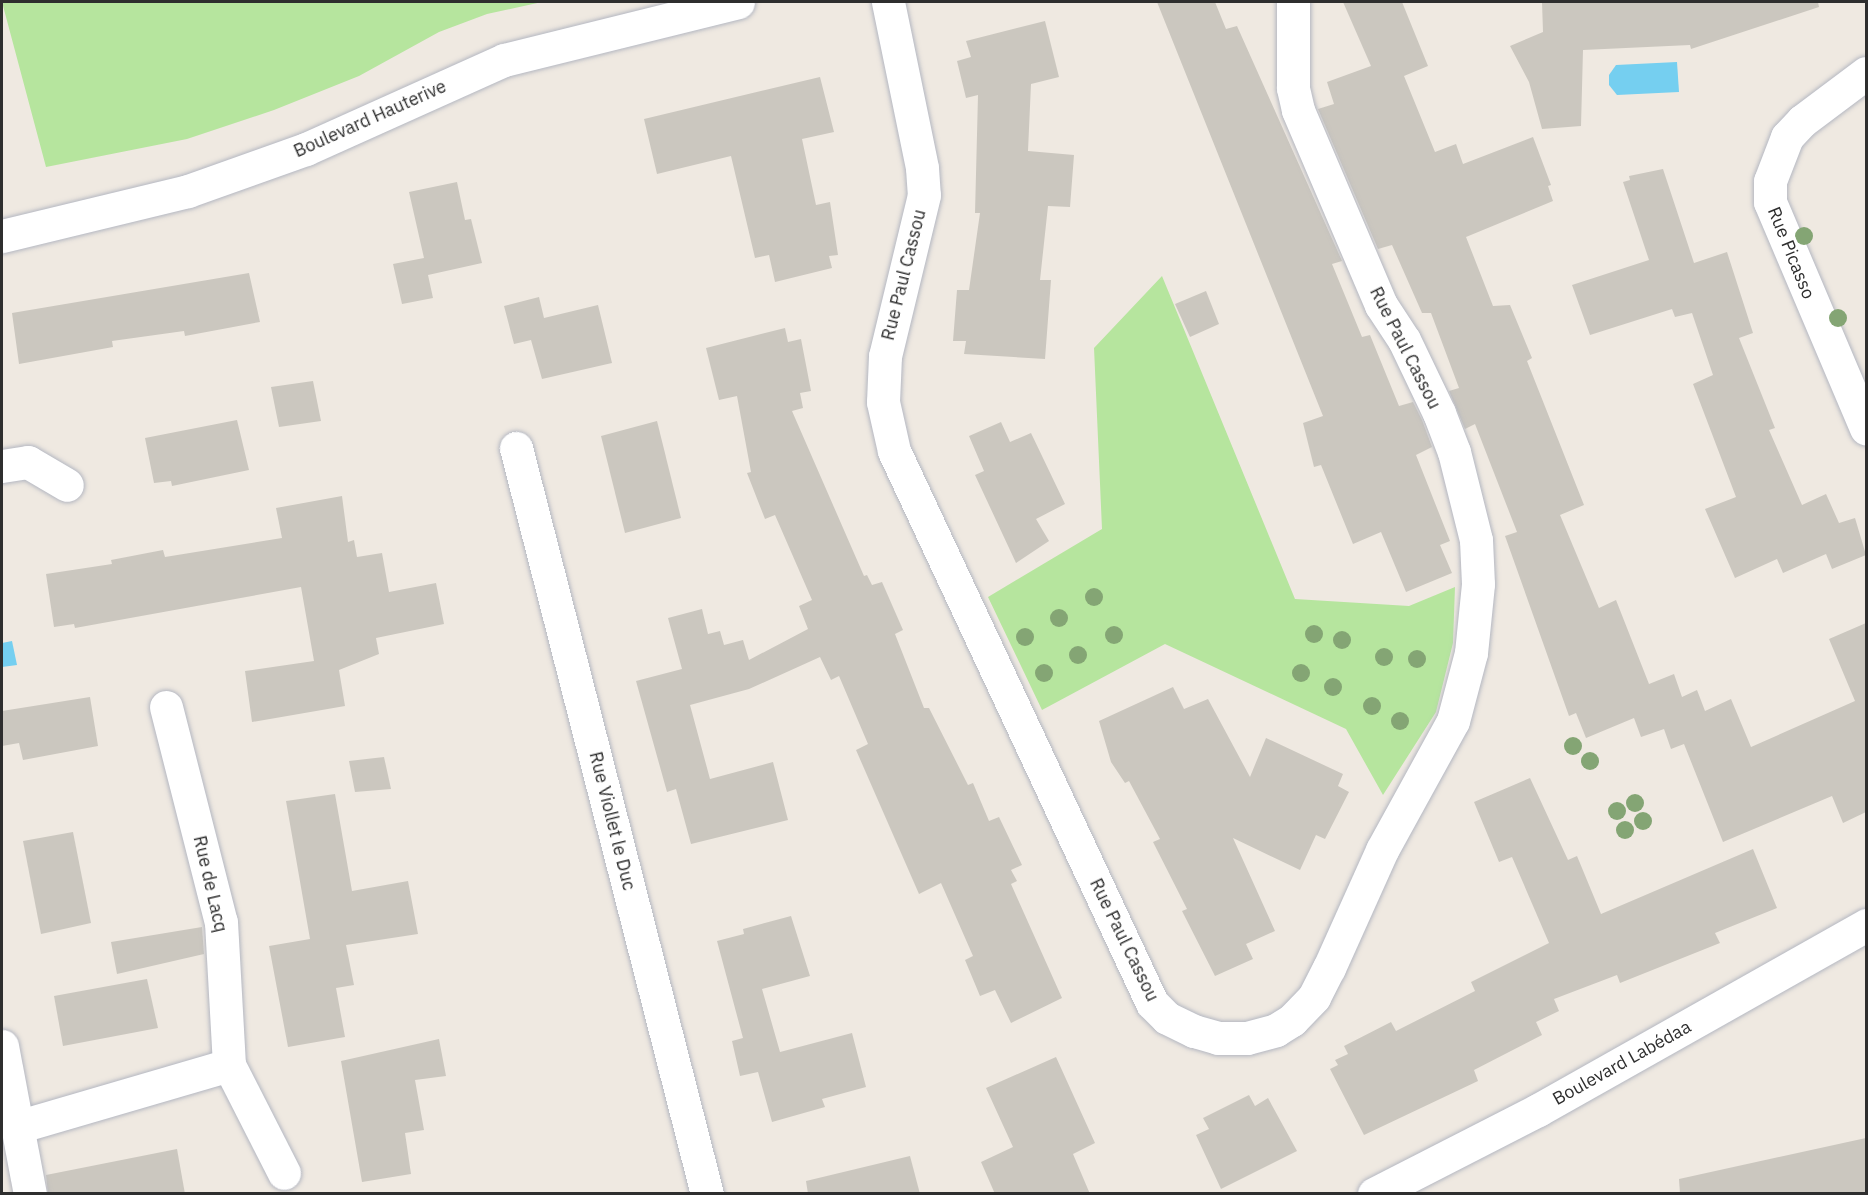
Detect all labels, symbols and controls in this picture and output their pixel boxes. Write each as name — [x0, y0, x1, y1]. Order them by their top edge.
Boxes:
street label: Boulevard Hauterive — [290, 76, 450, 162]
street label: Rue Picasso — [1763, 204, 1819, 302]
street label: Rue Paul Cassou — [877, 207, 931, 343]
street label: Rue Paul Cassou — [1365, 283, 1445, 413]
street label: Rue Viollet le Duc — [584, 750, 640, 892]
street label: Rue de Lacq — [188, 834, 232, 934]
street label: Rue Paul Cassou — [1085, 875, 1163, 1005]
street label: Boulevard Labédaa — [1549, 1016, 1695, 1110]

